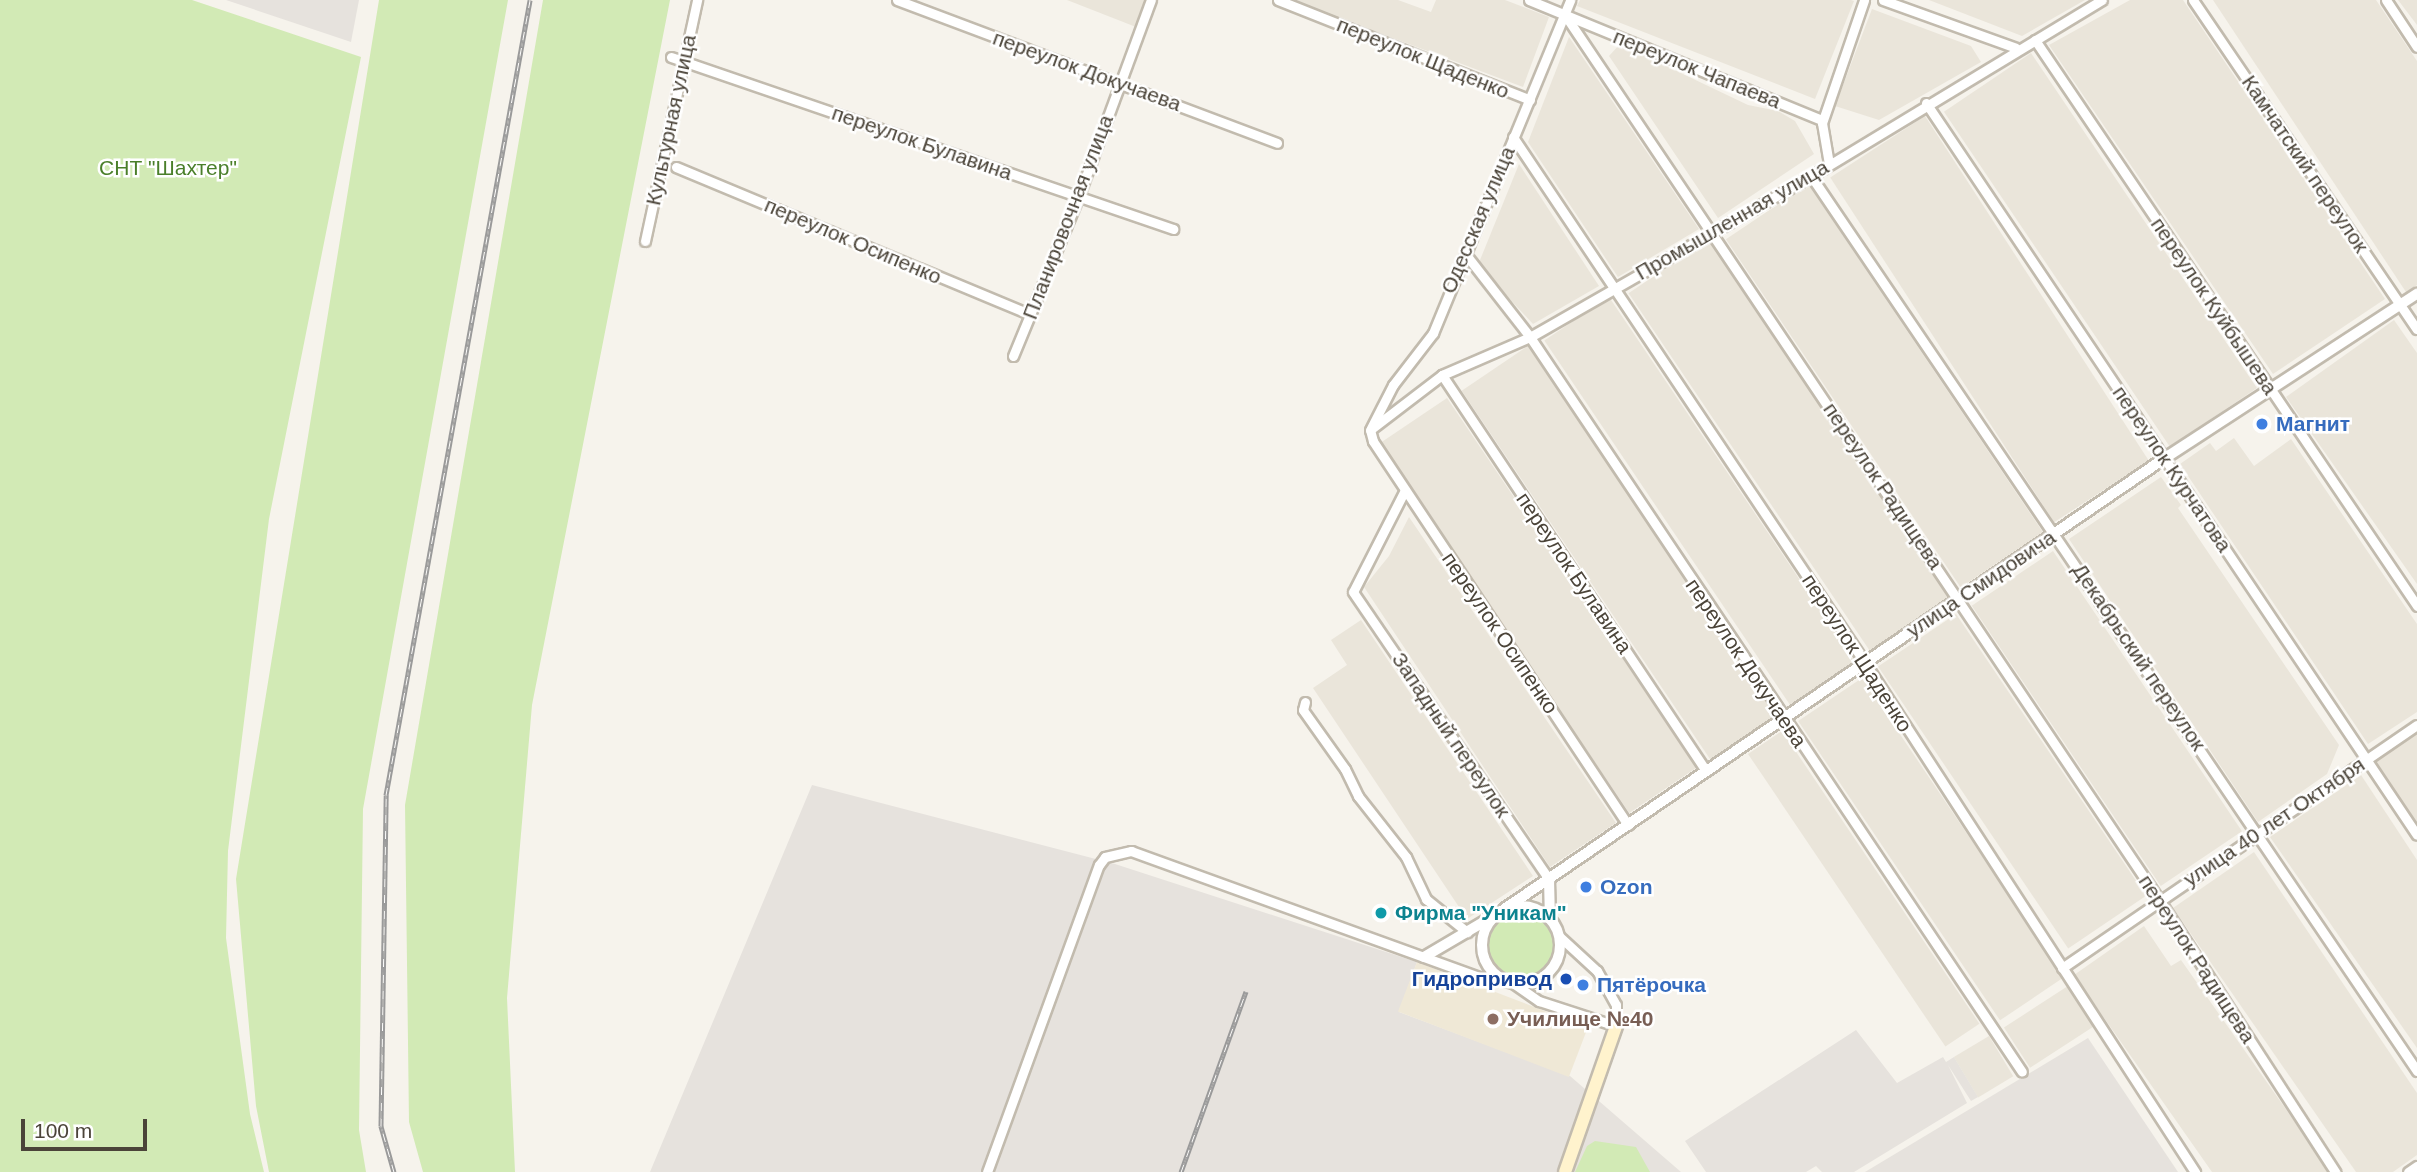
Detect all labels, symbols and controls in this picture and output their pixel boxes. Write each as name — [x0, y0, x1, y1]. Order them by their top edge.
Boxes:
street label: переулок Щаденко — [1333, 12, 1513, 104]
street label: переулок Чапаева — [1610, 24, 1784, 114]
street label: переулок Докучаева — [989, 25, 1185, 117]
street label: Культурная улица — [641, 32, 701, 208]
street label: Камчатский переулок — [2236, 71, 2374, 257]
street label: переулок Булавина — [829, 100, 1015, 186]
street label: Планировочная улица — [1017, 111, 1119, 323]
street label: Одесская улица — [1436, 143, 1520, 297]
street label: Промышленная улица — [1631, 154, 1833, 286]
park label: СНТ "Шахтер" — [99, 155, 237, 181]
street label: переулок Осипенко — [761, 192, 945, 290]
street label: переулок Куйбышева — [2145, 213, 2283, 399]
street label: переулок Курчатова — [2107, 381, 2237, 557]
street label: переулок Радищева — [1818, 398, 1948, 574]
place label: Магнит — [2276, 411, 2350, 437]
marker: Магнит — [2254, 416, 2270, 432]
street label: переулок Булавина — [1511, 488, 1637, 658]
street label: улица Смидовича — [1902, 525, 2060, 643]
street label: переулок Осипенко — [1437, 547, 1563, 719]
street label: Декабрьский переулок — [2067, 559, 2211, 755]
street label: переулок Щаденко — [1796, 569, 1918, 737]
street label: переулок Докучаева — [1680, 574, 1812, 752]
street label: Западный переулок — [1386, 648, 1516, 822]
street label: улица 40 лет Октября — [2179, 752, 2369, 892]
street label: переулок Радищева — [2133, 870, 2261, 1048]
place label: Ozon — [1600, 874, 1652, 900]
marker: Ozon — [1578, 879, 1594, 895]
place label: Фирма "Уникам" — [1395, 900, 1567, 926]
marker: Фирма "Уникам" — [1373, 905, 1389, 921]
place label: Гидропривод — [1412, 966, 1552, 992]
marker: Гидропривод — [1558, 971, 1574, 987]
place label: Пятёрочка — [1597, 972, 1706, 998]
marker: Пятёрочка — [1575, 977, 1591, 993]
place label: Училище №40 — [1507, 1006, 1653, 1032]
marker: Училище №40 — [1485, 1011, 1501, 1027]
scale bar — [24, 1106, 150, 1150]
text: 100 m — [34, 1119, 92, 1142]

